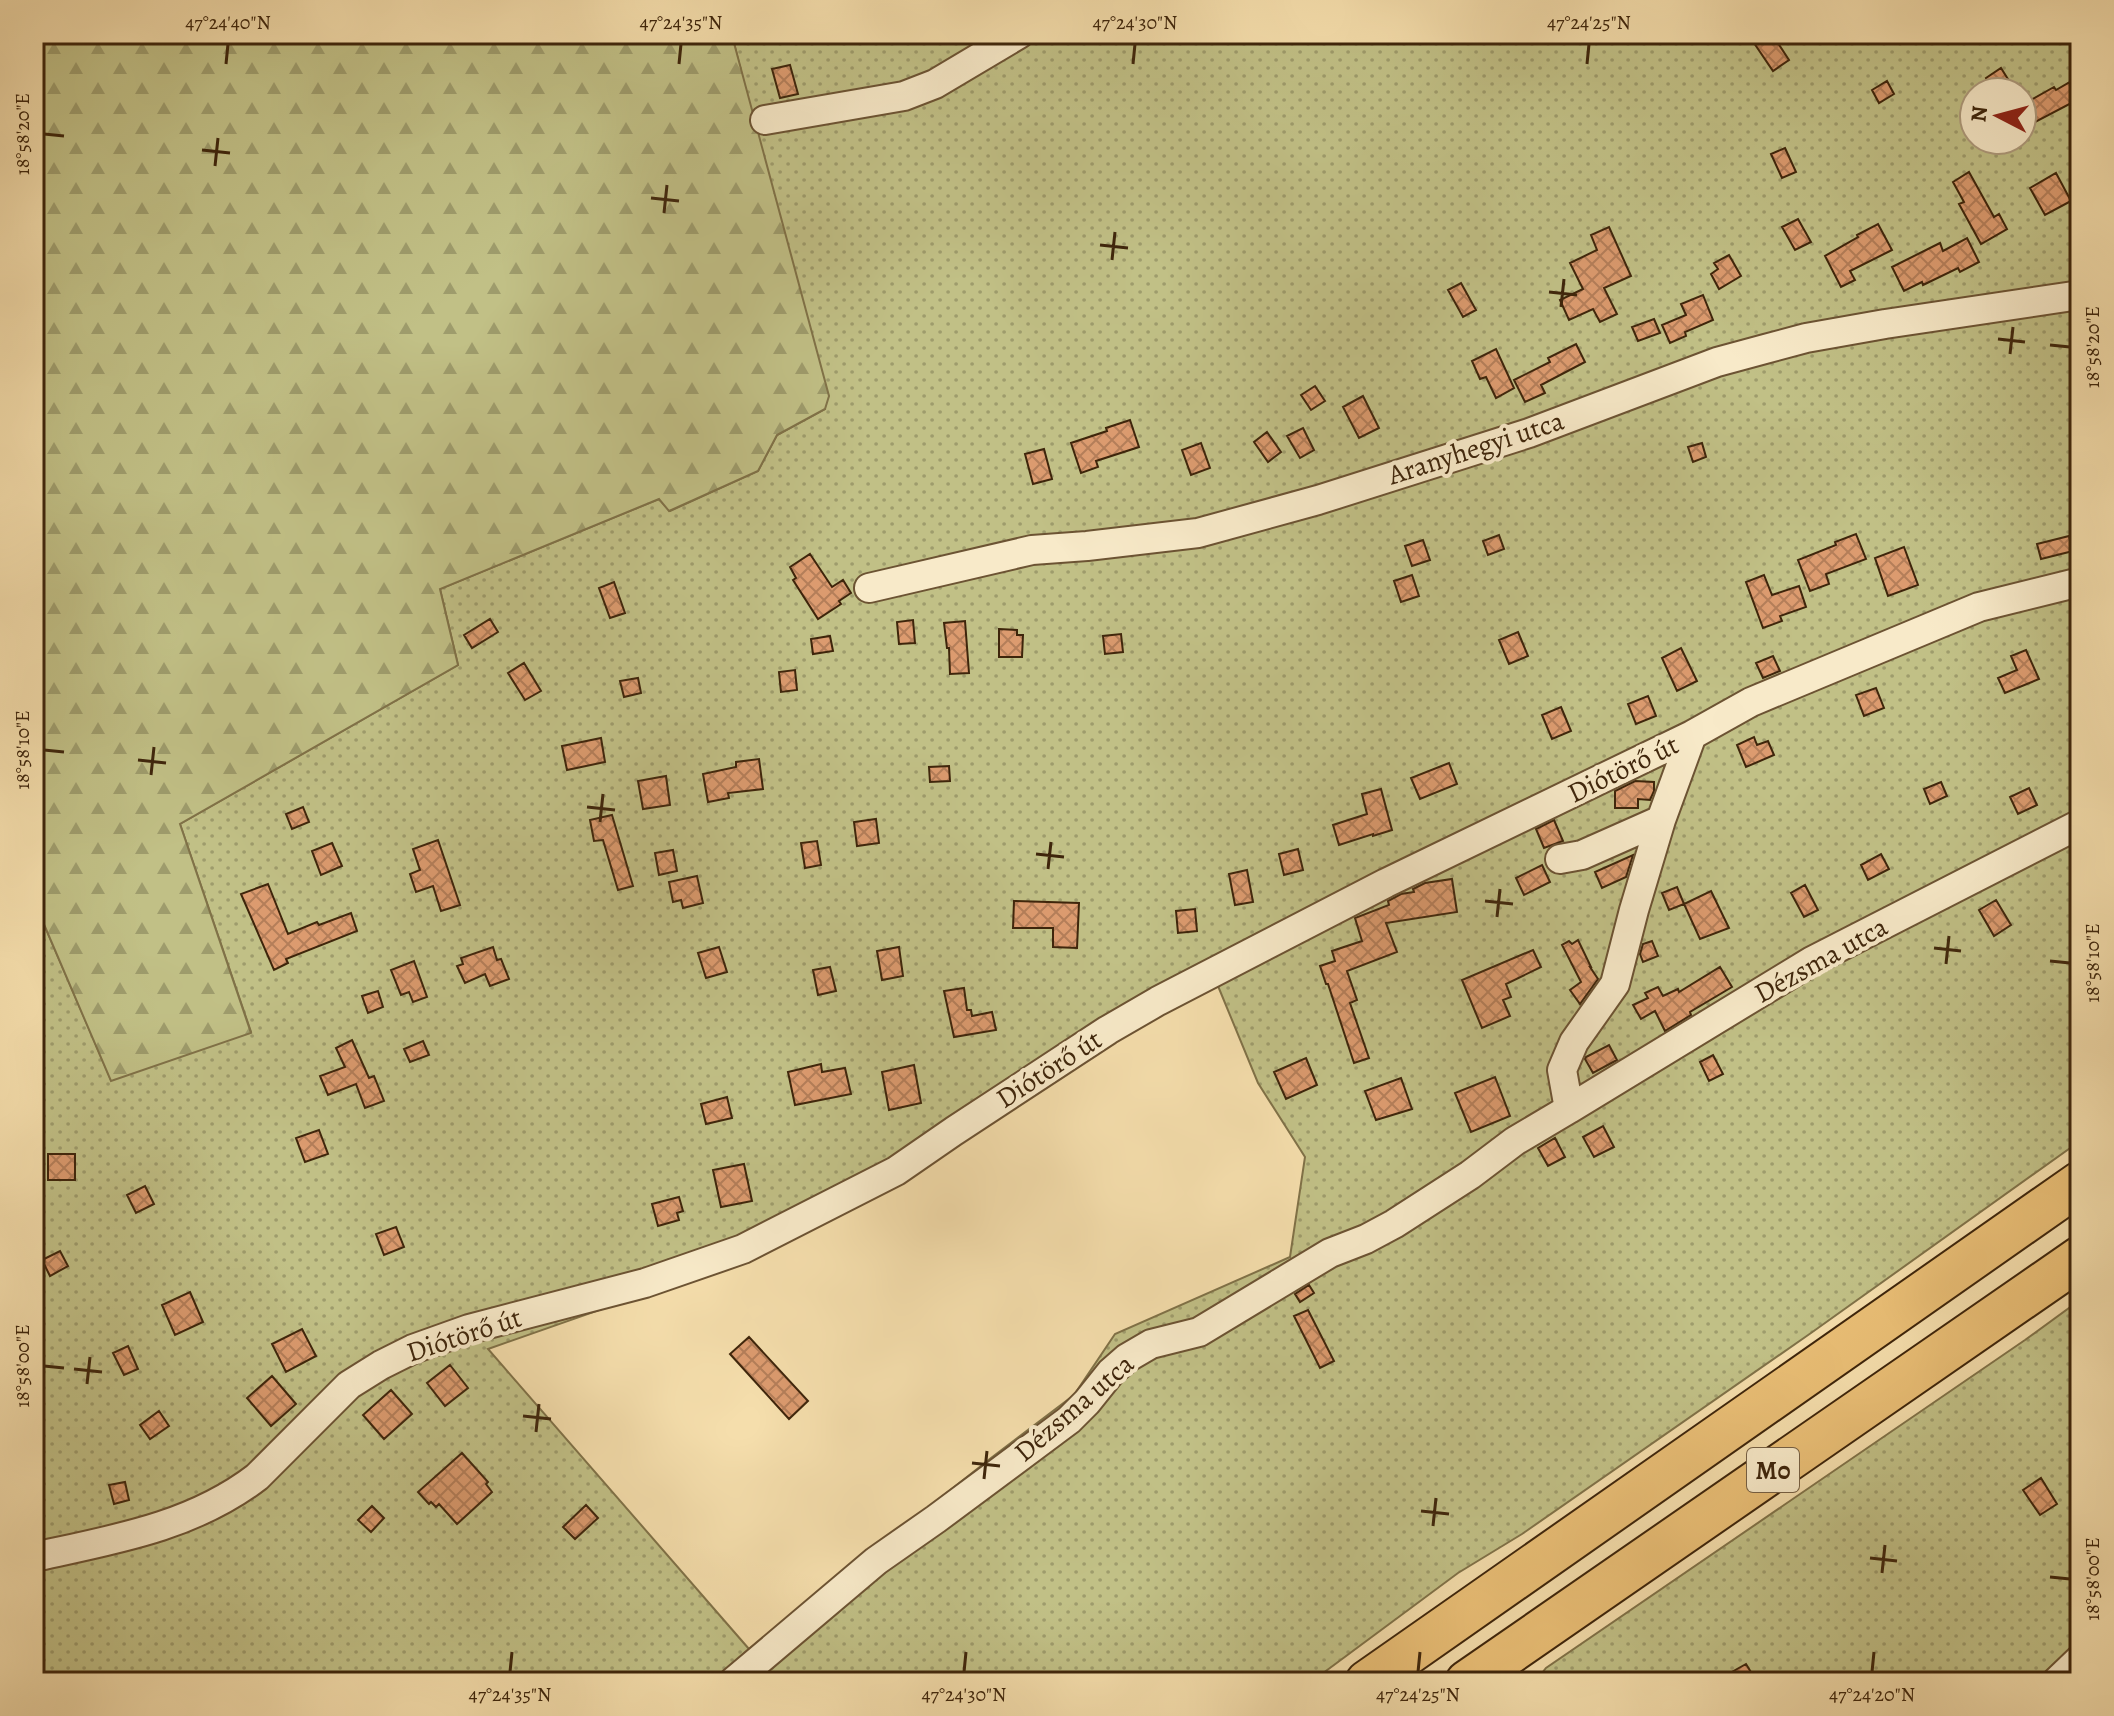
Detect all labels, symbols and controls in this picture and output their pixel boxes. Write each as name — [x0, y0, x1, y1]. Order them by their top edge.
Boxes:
text: 47°24'40"N — [185, 9, 271, 36]
text: 47°24'35"N — [640, 9, 722, 36]
text: 47°24'30"N — [1093, 9, 1177, 36]
text: 47°24'25"N — [1547, 9, 1631, 36]
north arrow — [1958, 76, 2038, 156]
text: 18°58'20"E — [9, 93, 36, 175]
text: N — [1963, 104, 1995, 124]
text: 18°58'20"E — [2079, 306, 2106, 388]
street label: Aranyhegyi utca — [1382, 402, 1569, 495]
text: 18°58'10"E — [9, 710, 36, 790]
street label: Diótörő út — [1561, 726, 1685, 812]
street label: Dézsma utca — [1747, 908, 1895, 1012]
text: 18°58'10"E — [2079, 923, 2106, 1003]
street label: Diótörő út — [989, 1021, 1109, 1117]
street label: Diótörő út — [402, 1299, 526, 1371]
text: 18°58'00"E — [9, 1324, 36, 1408]
street label: Dézsma utca — [1006, 1345, 1142, 1471]
road number: M0 — [1747, 1448, 1799, 1492]
text: 18°58'00"E — [2079, 1537, 2106, 1621]
text: 47°24'35"N — [469, 1681, 551, 1708]
text: 47°24'30"N — [922, 1681, 1006, 1708]
text: 47°24'25"N — [1376, 1681, 1460, 1708]
text: 47°24'20"N — [1829, 1681, 1915, 1708]

